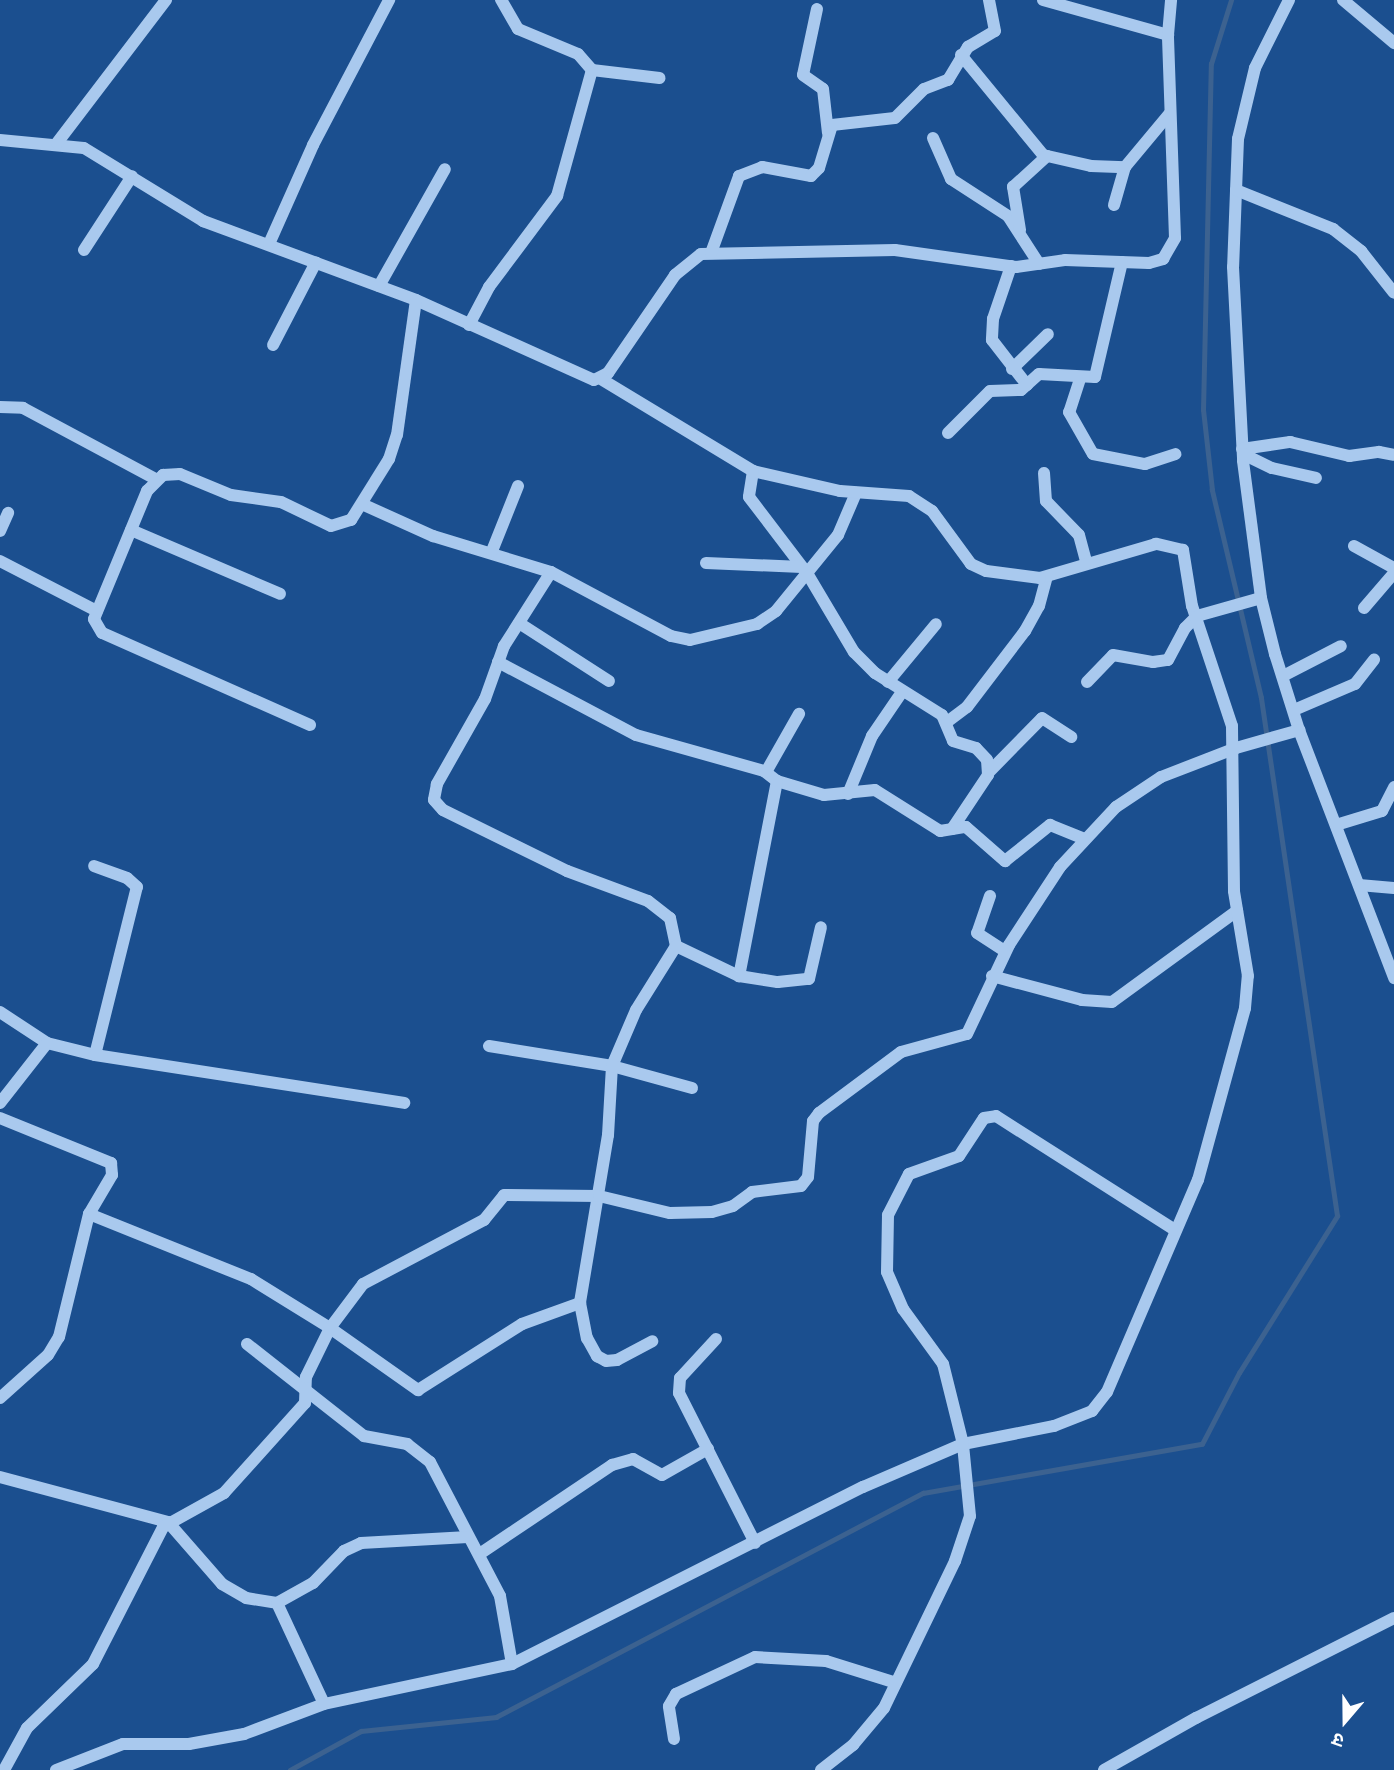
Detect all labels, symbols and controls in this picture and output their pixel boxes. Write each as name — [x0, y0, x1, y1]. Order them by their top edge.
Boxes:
north arrow — [1310, 1686, 1380, 1756]
text: उ — [1328, 1728, 1347, 1754]

